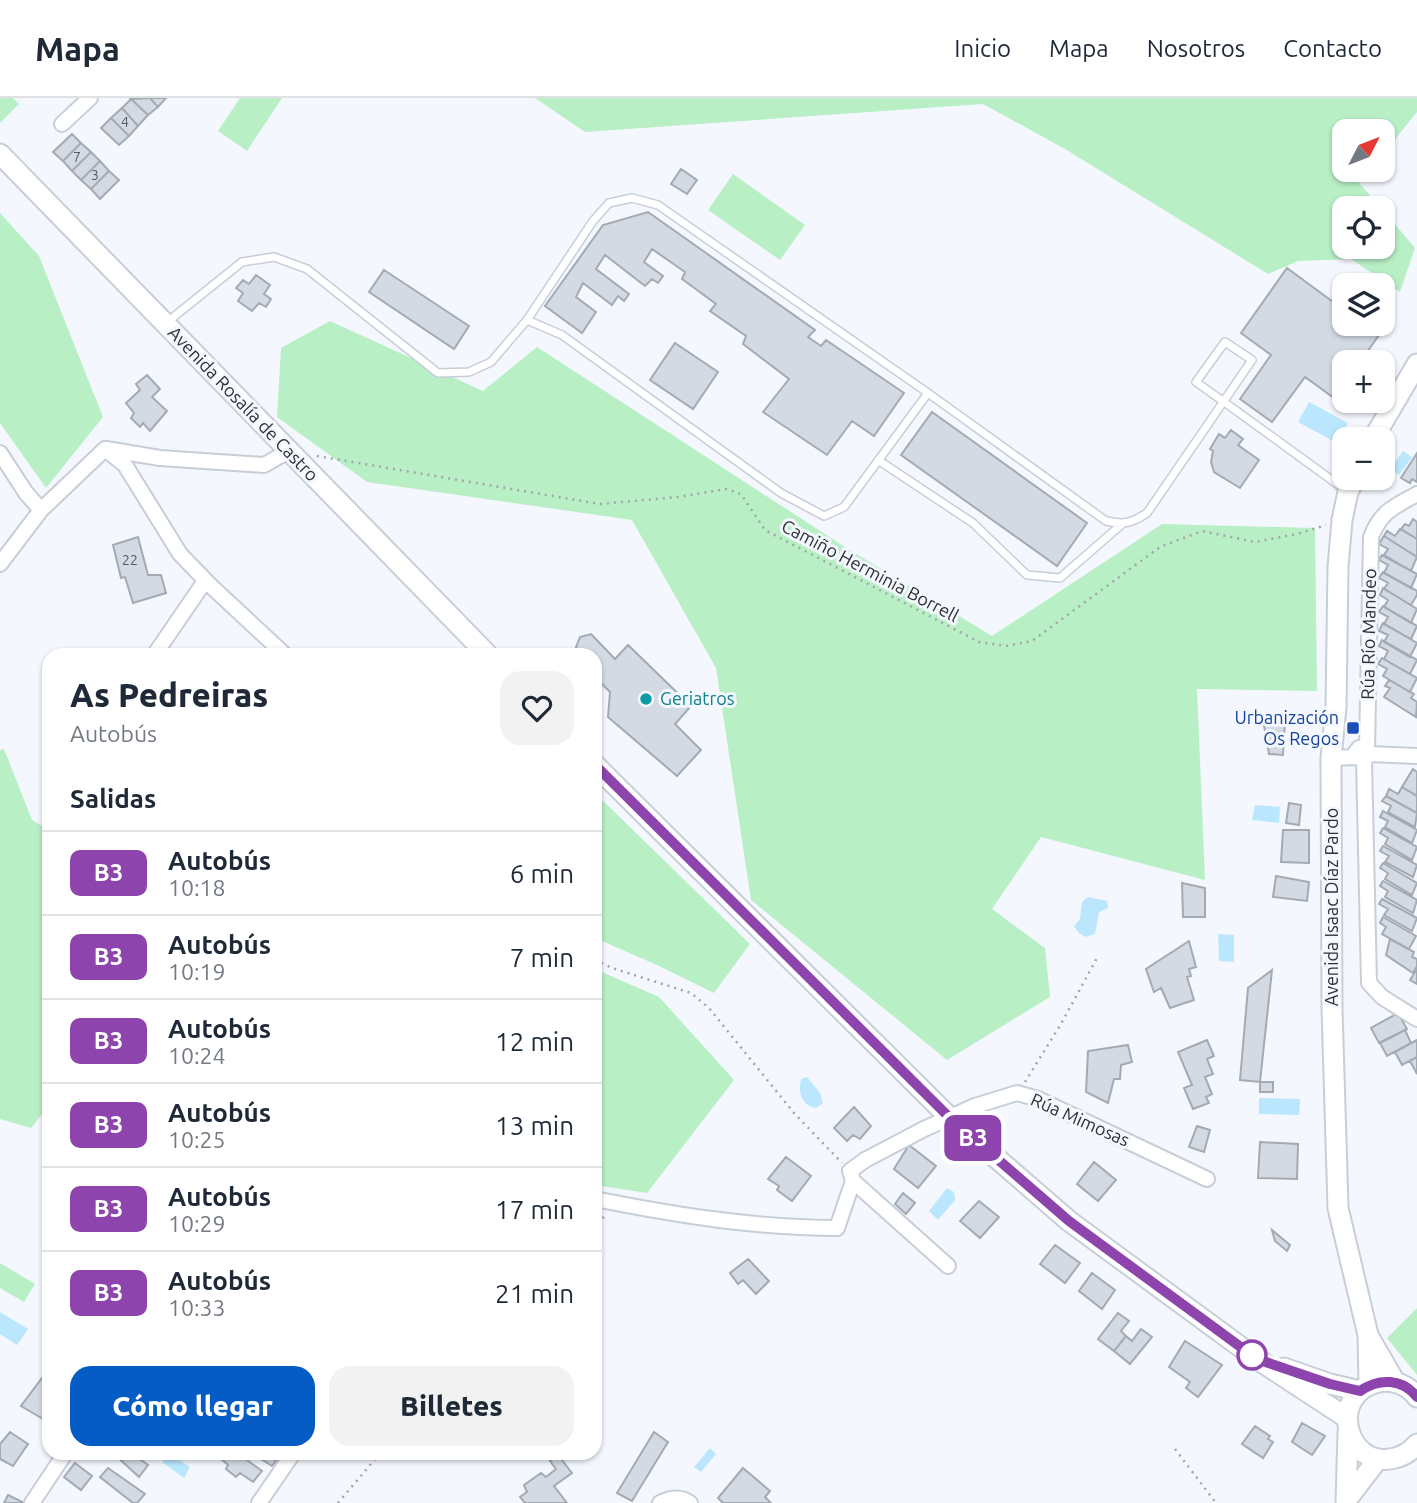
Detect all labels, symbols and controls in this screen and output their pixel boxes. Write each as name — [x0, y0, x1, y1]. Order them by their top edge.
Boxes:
text: Mapa — [35, 30, 120, 67]
text: Inicio — [954, 35, 1011, 62]
text: Mapa — [1049, 35, 1109, 62]
text: Nosotros — [1147, 35, 1245, 62]
text: Contacto — [1283, 35, 1382, 62]
house number: 4 — [121, 114, 129, 130]
north arrow — [1332, 119, 1395, 182]
map controls — [1332, 119, 1395, 490]
house number: 7 — [73, 149, 81, 165]
house number: 3 — [91, 167, 99, 183]
button: locate — [1332, 196, 1395, 259]
button: layers — [1332, 273, 1395, 336]
street label: Avenida Rosalía de Castro — [165, 322, 323, 485]
button: + — [1332, 350, 1395, 413]
button: − — [1332, 427, 1395, 490]
street label: Camiño Herminia Borrell — [779, 515, 963, 625]
house number: 22 — [122, 552, 138, 568]
street label: Rúa Río Mandeo — [1357, 568, 1379, 700]
button: heart — [500, 671, 574, 745]
text: As Pedreiras — [70, 676, 268, 713]
place label: Geriatros — [660, 688, 735, 708]
marker: Geriatros — [638, 691, 654, 707]
place label: Urbanización Os Regos — [1234, 707, 1339, 748]
marker: Urbanización Os Regos — [1345, 720, 1361, 736]
text: Autobús — [70, 721, 157, 746]
text: Salidas — [70, 784, 156, 813]
street label: Avenida Isaac Díaz Pardo — [1321, 808, 1341, 1006]
text: Autobús — [168, 846, 271, 875]
text: B3 — [94, 859, 123, 886]
text: 6 min — [510, 859, 574, 888]
text: 10:18 — [168, 875, 226, 900]
text: Autobús — [168, 930, 271, 959]
text: B3 — [94, 943, 123, 970]
text: 7 min — [510, 943, 574, 972]
text: 10:19 — [168, 959, 226, 984]
text: Autobús — [168, 1014, 271, 1043]
text: B3 — [94, 1027, 123, 1054]
text: 12 min — [495, 1027, 574, 1056]
text: 10:24 — [168, 1043, 226, 1068]
street label: Rúa Mimosas — [1028, 1088, 1133, 1150]
text: Autobús — [168, 1098, 271, 1127]
text: B3 — [94, 1111, 123, 1138]
text: 13 min — [495, 1111, 574, 1140]
line badge: B3 — [942, 1115, 1004, 1161]
text: B3 — [958, 1124, 988, 1151]
text: 10:25 — [168, 1127, 226, 1152]
text: Autobús — [168, 1182, 271, 1211]
text: B3 — [94, 1195, 123, 1222]
text: 17 min — [495, 1195, 574, 1224]
text: 10:29 — [168, 1211, 226, 1236]
text: Autobús — [168, 1266, 271, 1295]
text: B3 — [94, 1279, 123, 1306]
text: 21 min — [495, 1279, 574, 1308]
text: 10:33 — [168, 1295, 226, 1320]
unlabelled marker — [1237, 1340, 1267, 1370]
button: Cómo llegar — [70, 1366, 315, 1446]
button: Billetes — [329, 1366, 574, 1446]

